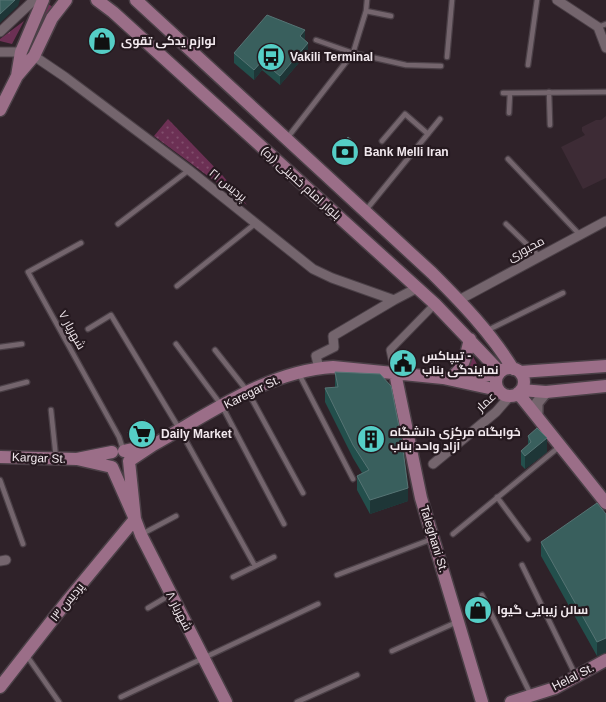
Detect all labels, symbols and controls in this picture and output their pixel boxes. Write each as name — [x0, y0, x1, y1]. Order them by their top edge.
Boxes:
shop icon: لوازم یدکی تقوی — [87, 26, 117, 56]
place label: لوازم یدکی تقوی — [121, 34, 216, 49]
bus stop icon: Vakili Terminal — [256, 42, 286, 72]
place label: Vakili Terminal — [290, 50, 373, 64]
bank icon: Bank Melli Iran — [330, 137, 360, 167]
street label: بلوار امام خمینی (ره) — [257, 143, 344, 223]
place label: Bank Melli Iran — [364, 145, 449, 159]
street label: پردیس ۲۱ — [205, 166, 250, 206]
street label: محبوری — [505, 234, 547, 264]
street label: شهریار ۷ — [56, 308, 88, 352]
public building icon: تیپاکس - نمایندگی بناب — [388, 348, 418, 378]
place label: تیپاکس - نمایندگی بناب — [422, 349, 499, 378]
street label: Karegar St. — [222, 372, 282, 412]
street label: عمار — [472, 389, 499, 415]
supermarket icon: Daily Market — [127, 419, 157, 449]
building icon: خوابگاه مرکزی دانشگاه آزاد واحد بناب — [356, 424, 386, 454]
place label: خوابگاه مرکزی دانشگاه آزاد واحد بناب — [390, 425, 521, 454]
place label: Daily Market — [161, 427, 232, 441]
street label: Kargar St. — [12, 450, 66, 466]
street label: Taleghani St. — [417, 504, 451, 574]
street label: پردیس ۱۳ — [47, 579, 89, 626]
street label: شهریار ۸ — [163, 589, 195, 633]
shop icon: سالن زیبایی گیوا — [463, 595, 493, 625]
place label: سالن زیبایی گیوا — [497, 603, 588, 618]
street label: Helal St. — [550, 660, 596, 694]

